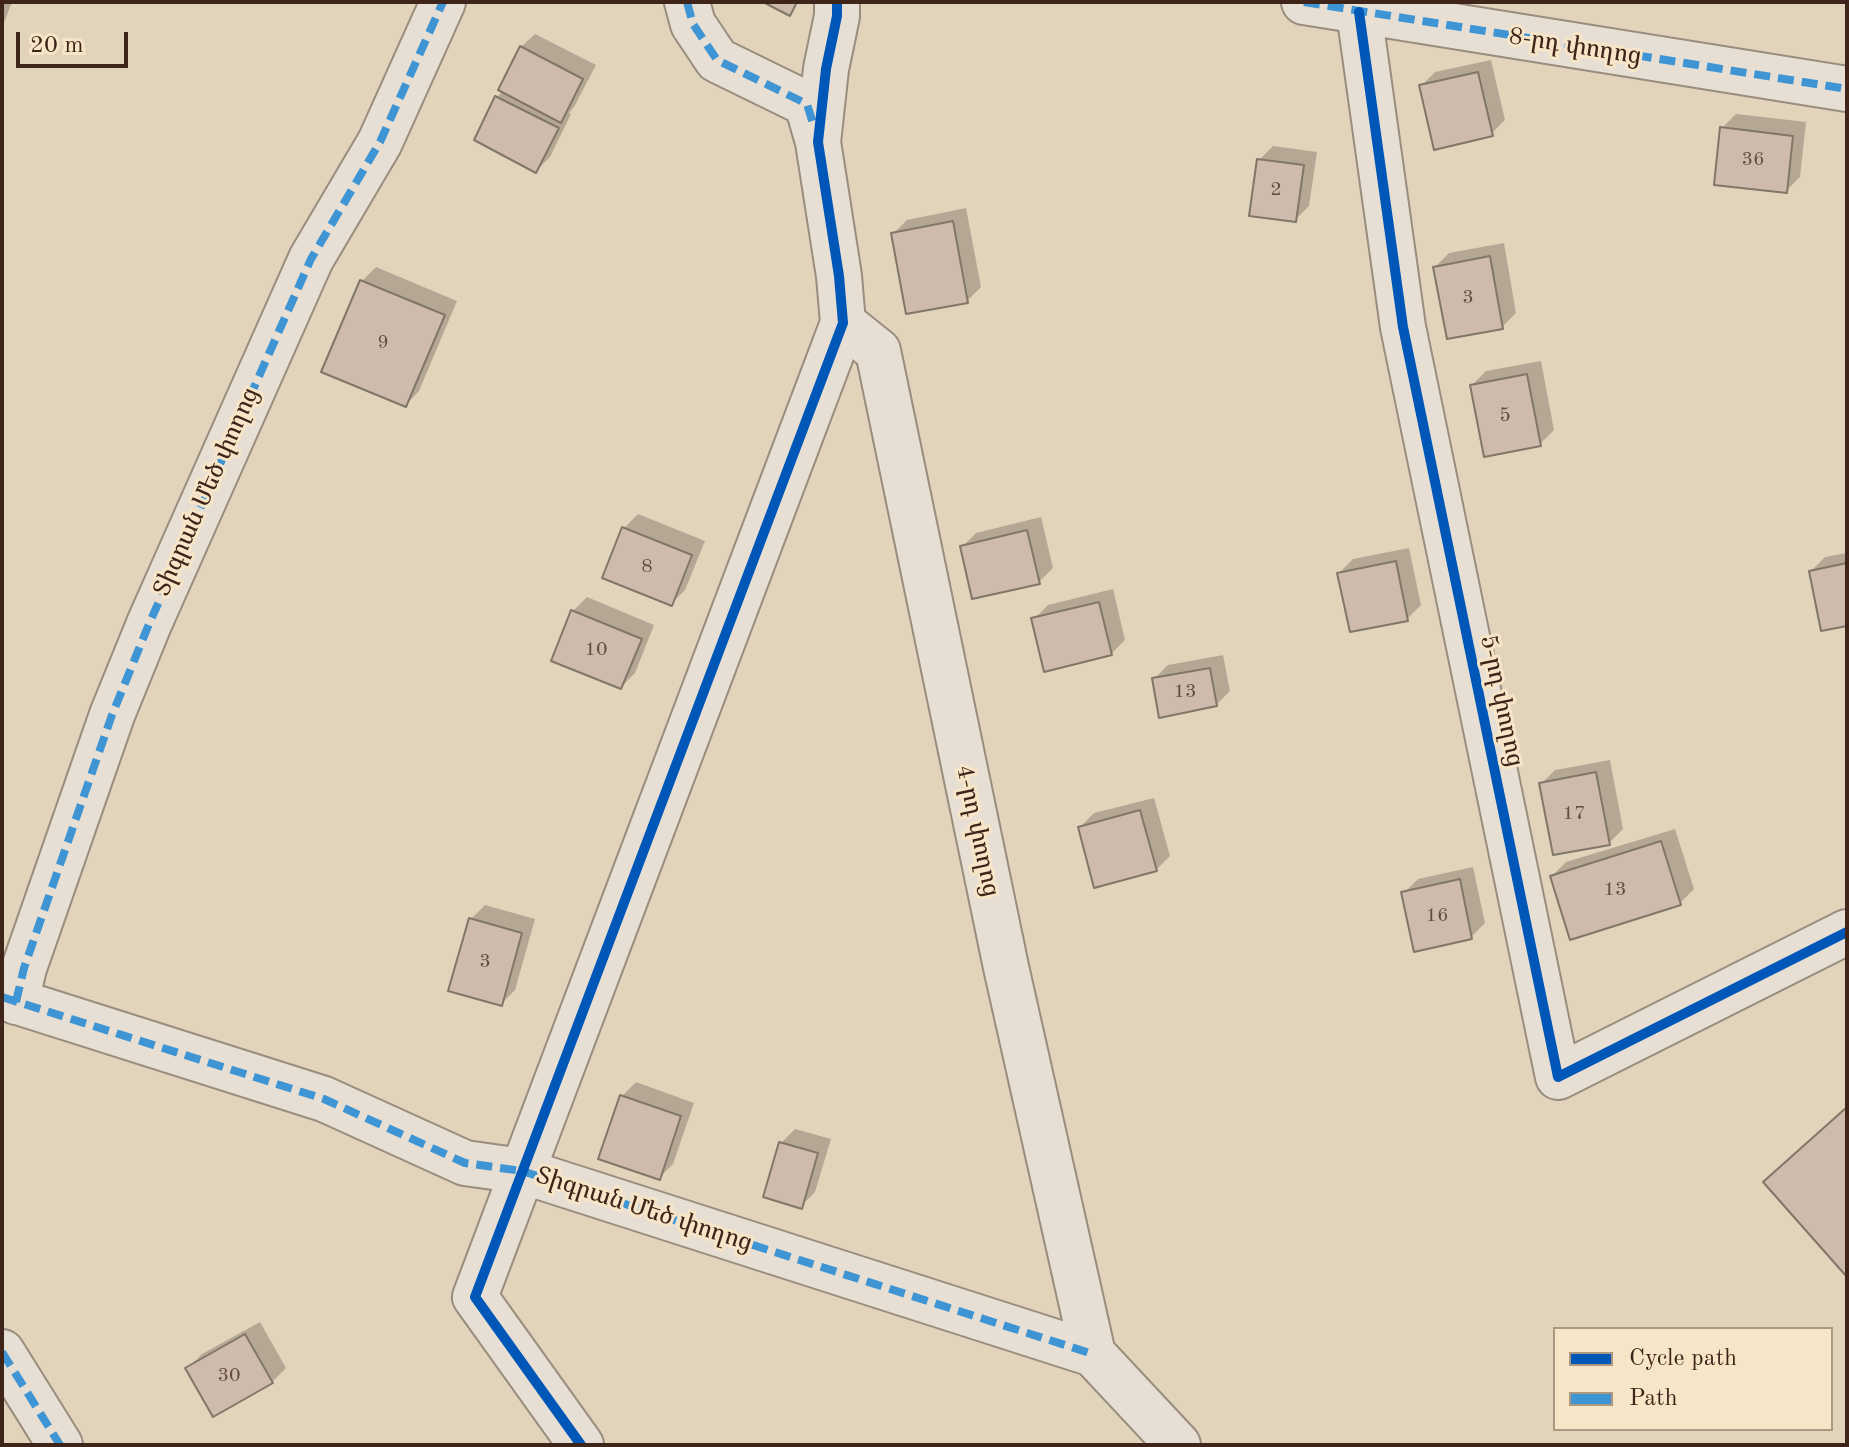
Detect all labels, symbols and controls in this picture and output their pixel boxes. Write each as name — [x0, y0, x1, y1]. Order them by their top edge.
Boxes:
scale bar — [20, 16, 132, 66]
street label: 8-րդ փողոց — [1507, 22, 1643, 72]
text: 20 m — [30, 34, 84, 58]
house number: 36 — [1741, 148, 1765, 172]
house number: 2 — [1270, 178, 1282, 202]
house number: 3 — [1462, 286, 1474, 310]
house number: 9 — [377, 331, 389, 355]
street label: Տիգրան Մեծ փողոց — [148, 383, 266, 601]
house number: 5 — [1499, 404, 1511, 428]
house number: 8 — [641, 555, 653, 579]
street label: 5-րդ փողոց — [1473, 633, 1529, 769]
house number: 10 — [584, 638, 608, 662]
house number: 13 — [1173, 680, 1197, 704]
street label: 4-րդ փողոց — [949, 763, 1005, 899]
house number: 17 — [1562, 802, 1586, 826]
house number: 13 — [1603, 878, 1627, 902]
house number: 16 — [1425, 904, 1449, 928]
house number: 3 — [479, 950, 491, 974]
street label: Տիգրան Մեծ փողոց — [532, 1161, 756, 1259]
legend — [1553, 1327, 1833, 1431]
text: Cycle path — [1629, 1347, 1737, 1371]
house number: 30 — [217, 1364, 241, 1388]
text: Path — [1629, 1387, 1678, 1411]

